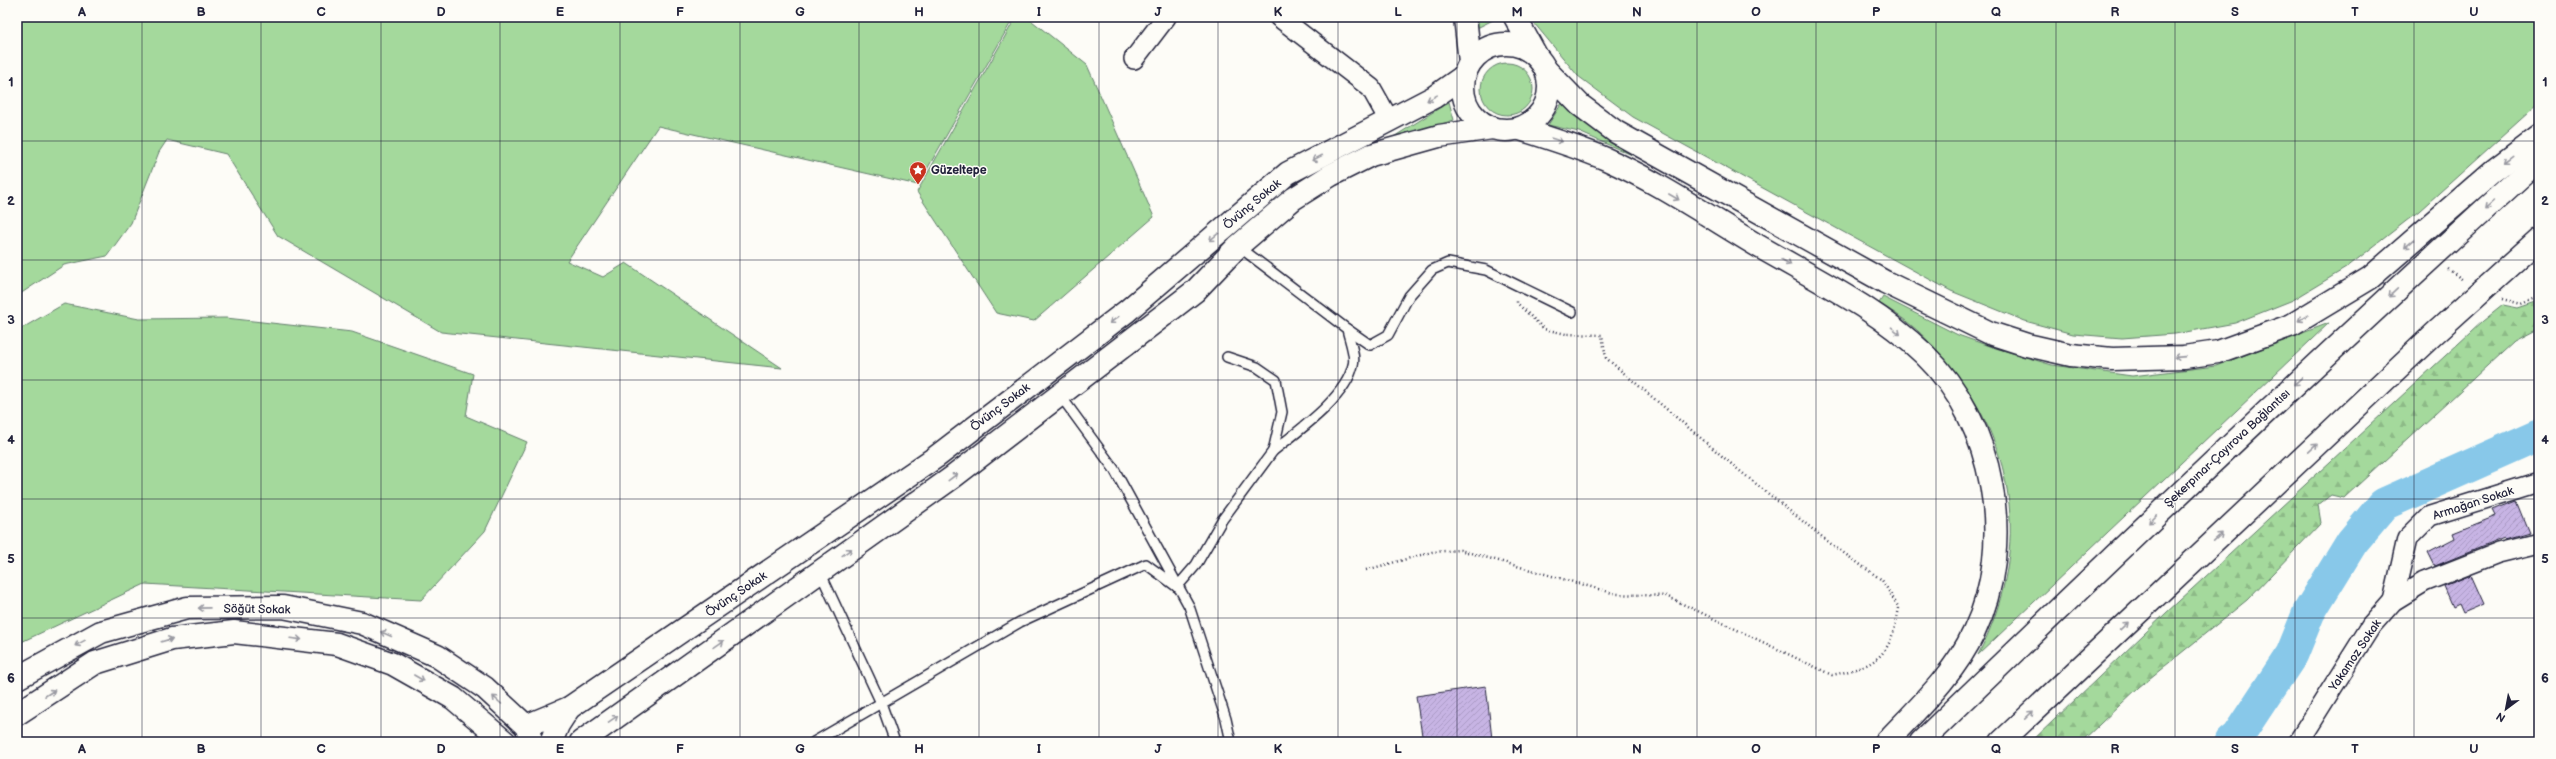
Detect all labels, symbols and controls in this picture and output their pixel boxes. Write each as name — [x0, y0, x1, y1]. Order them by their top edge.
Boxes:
text: A — [77, 4, 86, 20]
text: B — [196, 4, 206, 20]
text: C — [316, 4, 326, 20]
text: D — [436, 4, 446, 20]
text: E — [556, 4, 565, 20]
text: F — [676, 4, 684, 20]
text: G — [795, 4, 805, 20]
text: H — [914, 4, 924, 20]
text: I — [1037, 4, 1041, 20]
text: J — [1154, 4, 1162, 20]
text: K — [1274, 4, 1283, 20]
text: L — [1394, 4, 1402, 20]
text: M — [1511, 4, 1523, 20]
text: N — [1632, 4, 1642, 20]
text: O — [1751, 4, 1761, 20]
text: P — [1872, 4, 1881, 20]
text: Q — [1991, 4, 2001, 20]
text: R — [2111, 4, 2120, 20]
text: S — [2231, 4, 2239, 20]
text: T — [2351, 4, 2359, 20]
text: U — [2469, 4, 2479, 20]
text: 1 — [8, 74, 14, 90]
text: 1 — [2542, 74, 2548, 90]
one-way arrow — [1426, 95, 1438, 102]
one-way arrow — [1550, 137, 1563, 144]
one-way arrow — [1311, 155, 1323, 163]
one-way arrow — [2503, 155, 2514, 164]
place icon: Güzeltepe — [908, 160, 928, 185]
place label: Güzeltepe — [931, 163, 987, 178]
street label: Övünç Sokak — [1220, 175, 1284, 233]
text: 2 — [7, 193, 15, 209]
one-way arrow — [1668, 193, 1680, 201]
text: 2 — [2541, 193, 2549, 209]
one-way arrow — [2484, 201, 2494, 210]
one-way arrow — [1208, 232, 1219, 241]
one-way arrow — [2404, 239, 2415, 248]
one-way arrow — [1780, 258, 1792, 266]
one-way arrow — [2388, 288, 2398, 298]
text: 3 — [7, 312, 15, 328]
text: 3 — [2541, 312, 2549, 328]
one-way arrow — [2298, 314, 2309, 322]
one-way arrow — [1109, 316, 1120, 325]
one-way arrow — [1891, 326, 1901, 335]
one-way arrow — [2174, 353, 2187, 360]
one-way arrow — [2293, 377, 2303, 386]
street label: Övünç Sokak — [967, 379, 1033, 435]
street label: Şekerpınar-Çayırova Bağlantısı — [2161, 386, 2294, 511]
text: 4 — [7, 432, 15, 448]
text: 4 — [2541, 432, 2549, 448]
one-way arrow — [2308, 443, 2318, 452]
one-way arrow — [948, 472, 959, 481]
street label: Armağan Sokak — [2431, 483, 2516, 524]
one-way arrow — [2148, 514, 2158, 524]
one-way arrow — [2213, 532, 2223, 541]
one-way arrow — [842, 548, 853, 556]
text: 5 — [7, 551, 15, 567]
text: 5 — [2541, 551, 2549, 567]
street label: Övünç Sokak — [702, 568, 770, 620]
street label: Söğüt Sokak — [223, 601, 291, 618]
one-way arrow — [198, 604, 211, 612]
street label: Yakamoz Sokak — [2325, 617, 2385, 695]
one-way arrow — [2118, 622, 2128, 631]
one-way arrow — [381, 630, 393, 637]
one-way arrow — [289, 635, 302, 643]
one-way arrow — [161, 636, 174, 643]
one-way arrow — [75, 639, 87, 647]
one-way arrow — [713, 640, 724, 648]
text: 6 — [7, 670, 15, 686]
text: 6 — [2541, 670, 2549, 686]
one-way arrow — [413, 675, 425, 683]
one-way arrow — [44, 689, 55, 697]
north arrow — [2486, 689, 2526, 729]
one-way arrow — [493, 696, 503, 705]
text: N — [2494, 709, 2508, 725]
one-way arrow — [2024, 710, 2034, 720]
one-way arrow — [607, 715, 618, 723]
text: A — [77, 741, 86, 757]
text: B — [196, 741, 206, 757]
text: C — [316, 741, 326, 757]
text: D — [436, 741, 446, 757]
text: E — [556, 741, 565, 757]
text: F — [676, 741, 684, 757]
text: G — [795, 741, 805, 757]
text: H — [914, 741, 924, 757]
text: I — [1037, 741, 1041, 757]
text: J — [1154, 741, 1162, 757]
text: K — [1274, 741, 1283, 757]
text: L — [1394, 741, 1402, 757]
text: M — [1511, 741, 1523, 757]
text: N — [1632, 741, 1642, 757]
text: O — [1751, 741, 1761, 757]
text: P — [1872, 741, 1881, 757]
text: Q — [1991, 741, 2001, 757]
text: R — [2111, 741, 2120, 757]
text: S — [2231, 741, 2239, 757]
text: T — [2351, 741, 2359, 757]
text: U — [2469, 741, 2479, 757]

